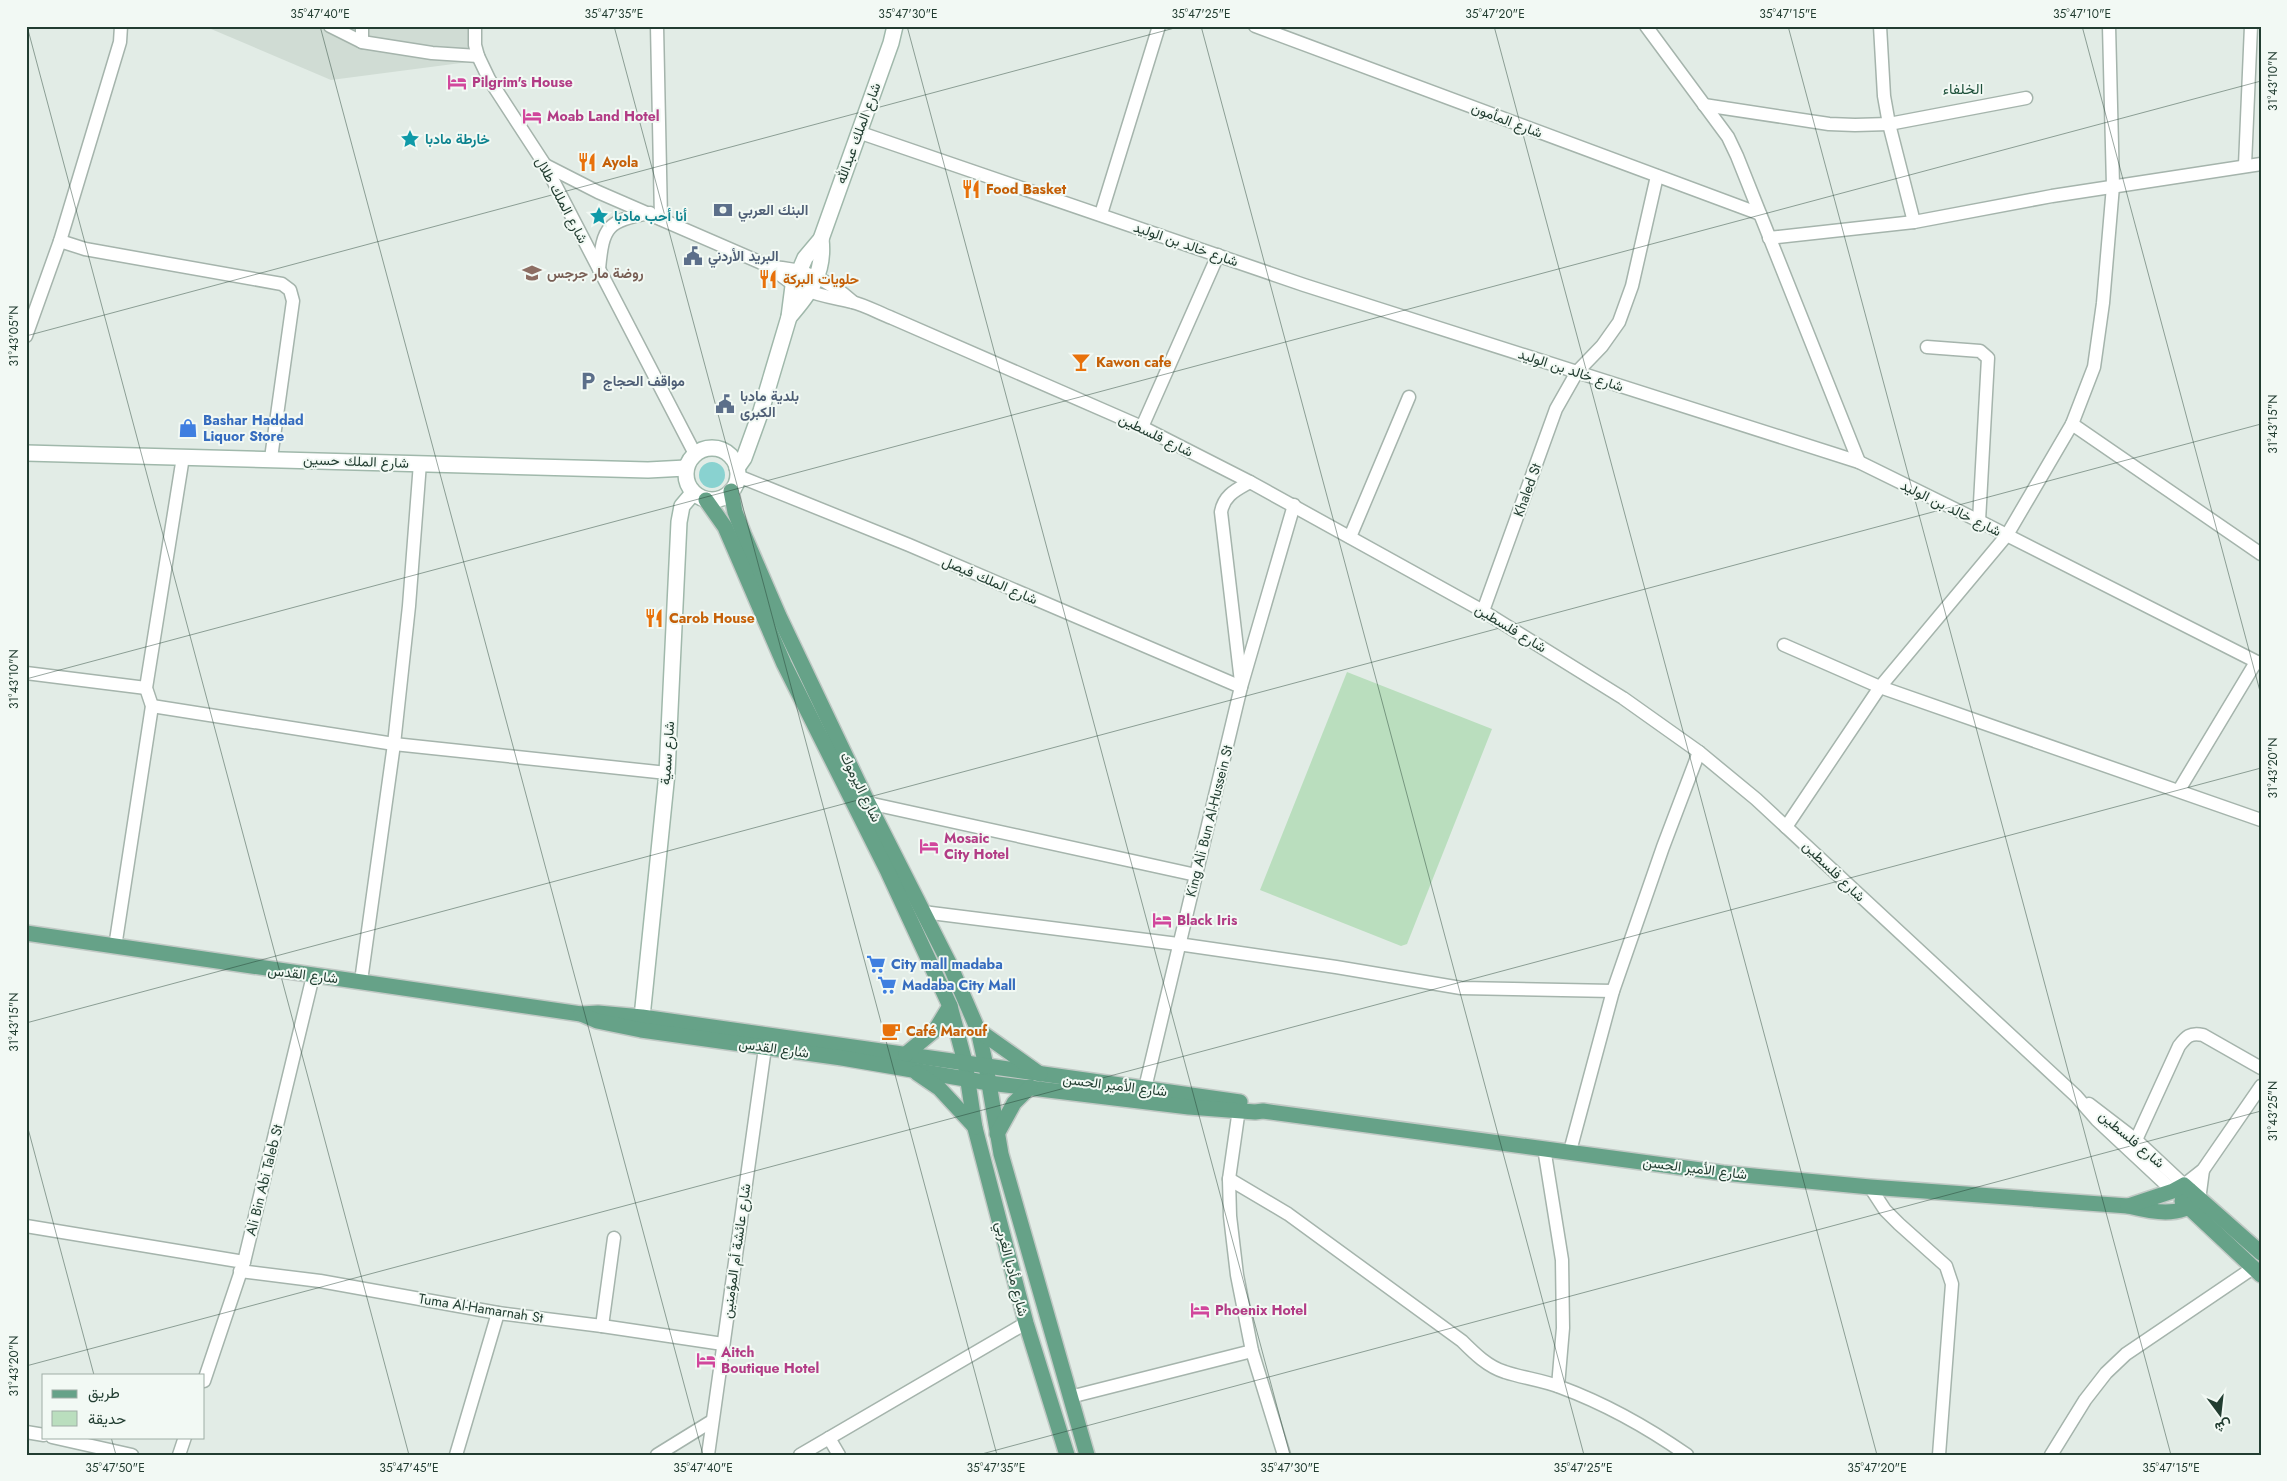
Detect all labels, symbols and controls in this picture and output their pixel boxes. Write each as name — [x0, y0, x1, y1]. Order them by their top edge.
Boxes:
text: 35°47'40"E — [290, 5, 350, 23]
text: 35°47'35"E — [585, 5, 643, 23]
text: 35°47'30"E — [878, 5, 938, 23]
text: 35°47'25"E — [1171, 5, 1231, 23]
text: 35°47'20"E — [1465, 5, 1525, 23]
text: 35°47'15"E — [1759, 5, 1817, 23]
text: 35°47'10"E — [2053, 5, 2111, 23]
text: 31°43'10"N — [2264, 51, 2282, 111]
hotel icon: Pilgrim's House — [446, 71, 468, 93]
place label: Pilgrim's House — [472, 72, 573, 92]
district label: الخلفاء — [1943, 78, 1983, 100]
street label: شارع الملك عبدالله — [830, 80, 887, 187]
street label: شارع المأمون — [1468, 97, 1545, 144]
hotel icon: Moab Land Hotel — [521, 105, 543, 127]
place label: Moab Land Hotel — [547, 106, 659, 126]
place icon: خارطة مادبا — [399, 128, 421, 150]
place label: خارطة مادبا — [425, 129, 490, 149]
restaurant icon: Ayola — [576, 151, 598, 173]
place label: Ayola — [601, 152, 638, 172]
street label: شارع الملك طلال — [530, 153, 593, 247]
restaurant icon: Food Basket — [960, 178, 982, 200]
place label: Food Basket — [986, 179, 1067, 199]
bank icon: البنك العربي — [712, 199, 734, 221]
place label: البنك العربي — [738, 200, 808, 222]
place icon: أنا أحب مادبا — [588, 205, 610, 227]
place label: أنا أحب مادبا — [614, 206, 687, 226]
street label: شارع خالد بن الوليد — [1131, 217, 1241, 272]
public building icon: البريد الأردني — [682, 245, 704, 267]
place label: البريد الأردني — [708, 246, 779, 268]
school or university icon: روضة مار جرجس — [521, 262, 543, 284]
place label: روضة مار جرجس — [547, 263, 644, 283]
restaurant icon: حلويات البركة — [757, 268, 779, 290]
place label: حلويات البركة — [783, 269, 860, 289]
text: 31°43'05"N — [5, 305, 23, 367]
street label: شارع خالد بن الوليد — [1515, 344, 1626, 397]
bar icon: Kawon cafe — [1070, 351, 1092, 373]
place label: Kawon cafe — [1096, 352, 1172, 372]
parking icon: مواقف الحجاج — [577, 370, 599, 392]
place label: مواقف الحجاج — [603, 371, 685, 391]
place label: بلدية مادبا الكبرى — [740, 386, 799, 422]
public building icon: بلدية مادبا الكبرى — [714, 393, 736, 415]
text: 31°43'15"N — [2264, 394, 2282, 454]
street label: شارع فلسطين — [1115, 408, 1196, 462]
place label: Bashar Haddad Liquor Store — [203, 410, 304, 446]
shop icon: Bashar Haddad Liquor Store — [177, 417, 199, 439]
street label: شارع الملك حسين — [303, 449, 409, 474]
street label: Khaled St — [1508, 460, 1546, 520]
street label: شارع خالد بن الوليد — [1897, 475, 2005, 542]
street label: شارع الملك فيصل — [939, 551, 1041, 610]
street label: شارع فلسطين — [1471, 599, 1550, 658]
restaurant icon: Carob House — [643, 607, 665, 629]
place label: Carob House — [669, 608, 755, 628]
text: 31°43'10"N — [5, 649, 23, 709]
street label: شارع سمية — [655, 720, 680, 786]
text: 31°43'20"N — [2264, 737, 2282, 799]
street label: King Ali Bun Al-Hussein St — [1180, 742, 1238, 899]
street label: شارع اليرموك — [835, 749, 887, 826]
place label: Mosaic City Hotel — [944, 828, 1009, 864]
hotel icon: Mosaic City Hotel — [918, 835, 940, 857]
street label: شارع فلسطين — [1798, 836, 1870, 907]
hotel icon: Black Iris — [1151, 909, 1173, 931]
place label: Black Iris — [1177, 910, 1238, 930]
supermarket icon: City mall madaba — [865, 953, 887, 975]
place label: City mall madaba — [891, 954, 1003, 974]
street label: شارع القدس — [267, 960, 339, 989]
supermarket icon: Madaba City Mall — [876, 974, 898, 996]
place label: Madaba City Mall — [902, 975, 1016, 995]
text: 31°43'15"N — [5, 992, 23, 1052]
cafe icon: Café Marouf — [880, 1020, 902, 1042]
place label: Café Marouf — [906, 1021, 988, 1041]
street label: شارع القدس — [738, 1033, 810, 1064]
street label: شارع الأمير الحسن — [1062, 1069, 1168, 1102]
text: 31°43'25"N — [2264, 1081, 2282, 1141]
street label: شارع فلسطين — [2094, 1106, 2169, 1173]
street label: Ali Bin Abi Taleb St — [241, 1122, 288, 1238]
street label: شارع الأمير الحسن — [1642, 1152, 1748, 1185]
street label: شارع عائشة أم المؤمنين — [717, 1182, 756, 1320]
street label: شارع مأدبا الغربي — [989, 1219, 1033, 1319]
street label: Tuma Al-Hamarnah St — [417, 1288, 545, 1328]
hotel icon: Phoenix Hotel — [1189, 1299, 1211, 1321]
place label: Phoenix Hotel — [1215, 1300, 1307, 1320]
text: 31°43'20"N — [5, 1335, 23, 1397]
place label: Aitch Boutique Hotel — [720, 1342, 819, 1378]
hotel icon: Aitch Boutique Hotel — [695, 1349, 717, 1371]
legend — [42, 1374, 205, 1438]
text: طريق — [88, 1382, 120, 1404]
north arrow — [2194, 1388, 2244, 1438]
text: حديقة — [88, 1408, 126, 1430]
text: ش — [2212, 1415, 2234, 1438]
text: 35°47'50"E — [85, 1459, 145, 1477]
text: 35°47'45"E — [379, 1459, 439, 1477]
text: 35°47'40"E — [673, 1459, 733, 1477]
text: 35°47'35"E — [967, 1459, 1025, 1477]
text: 35°47'30"E — [1260, 1459, 1320, 1477]
text: 35°47'25"E — [1553, 1459, 1613, 1477]
text: 35°47'20"E — [1847, 1459, 1907, 1477]
text: 35°47'15"E — [2142, 1459, 2200, 1477]

